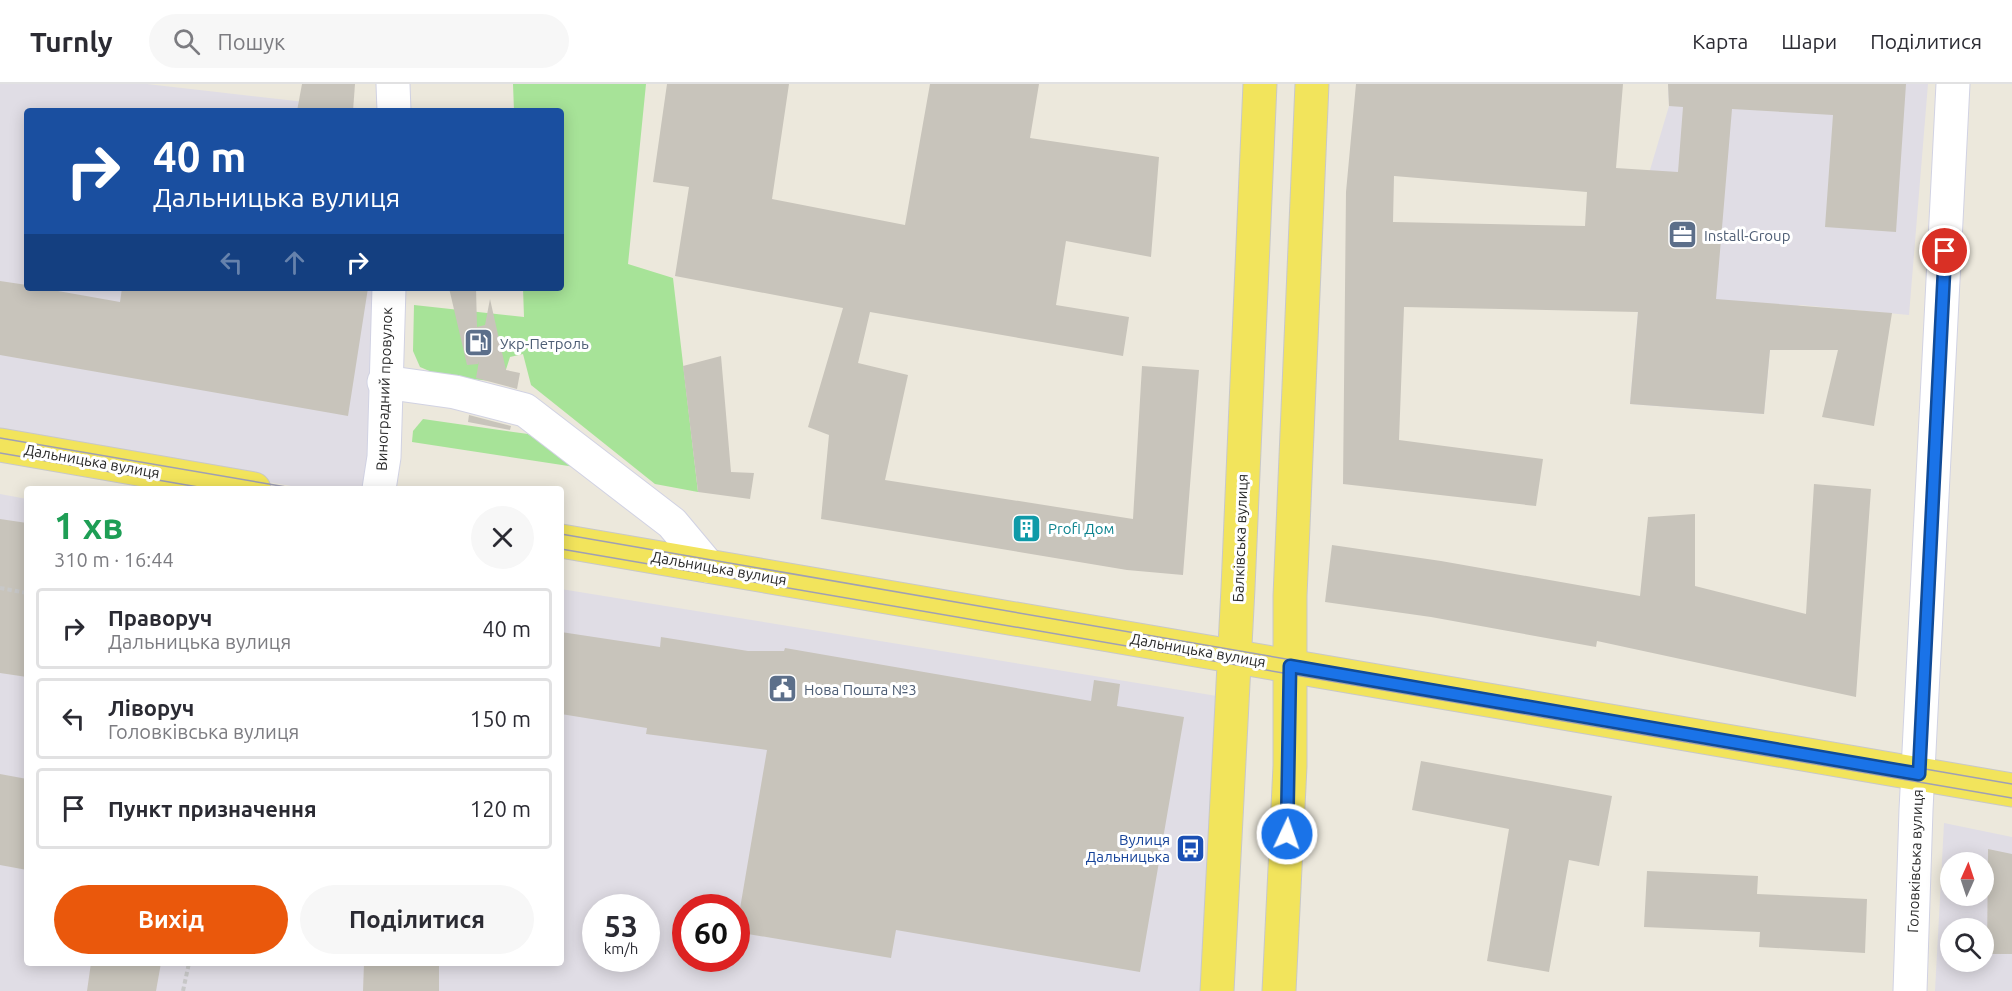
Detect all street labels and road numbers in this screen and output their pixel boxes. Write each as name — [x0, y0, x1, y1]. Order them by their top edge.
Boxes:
street label: Виноградний провулок — [373, 307, 395, 471]
street label: Дальницька вулиця — [23, 441, 161, 481]
street label: Балківська вулиця — [1229, 473, 1251, 603]
street label: Дальницька вулиця — [650, 548, 788, 588]
street label: Дальницька вулиця — [1129, 630, 1267, 670]
street label: Головківська вулиця — [1904, 789, 1926, 933]

